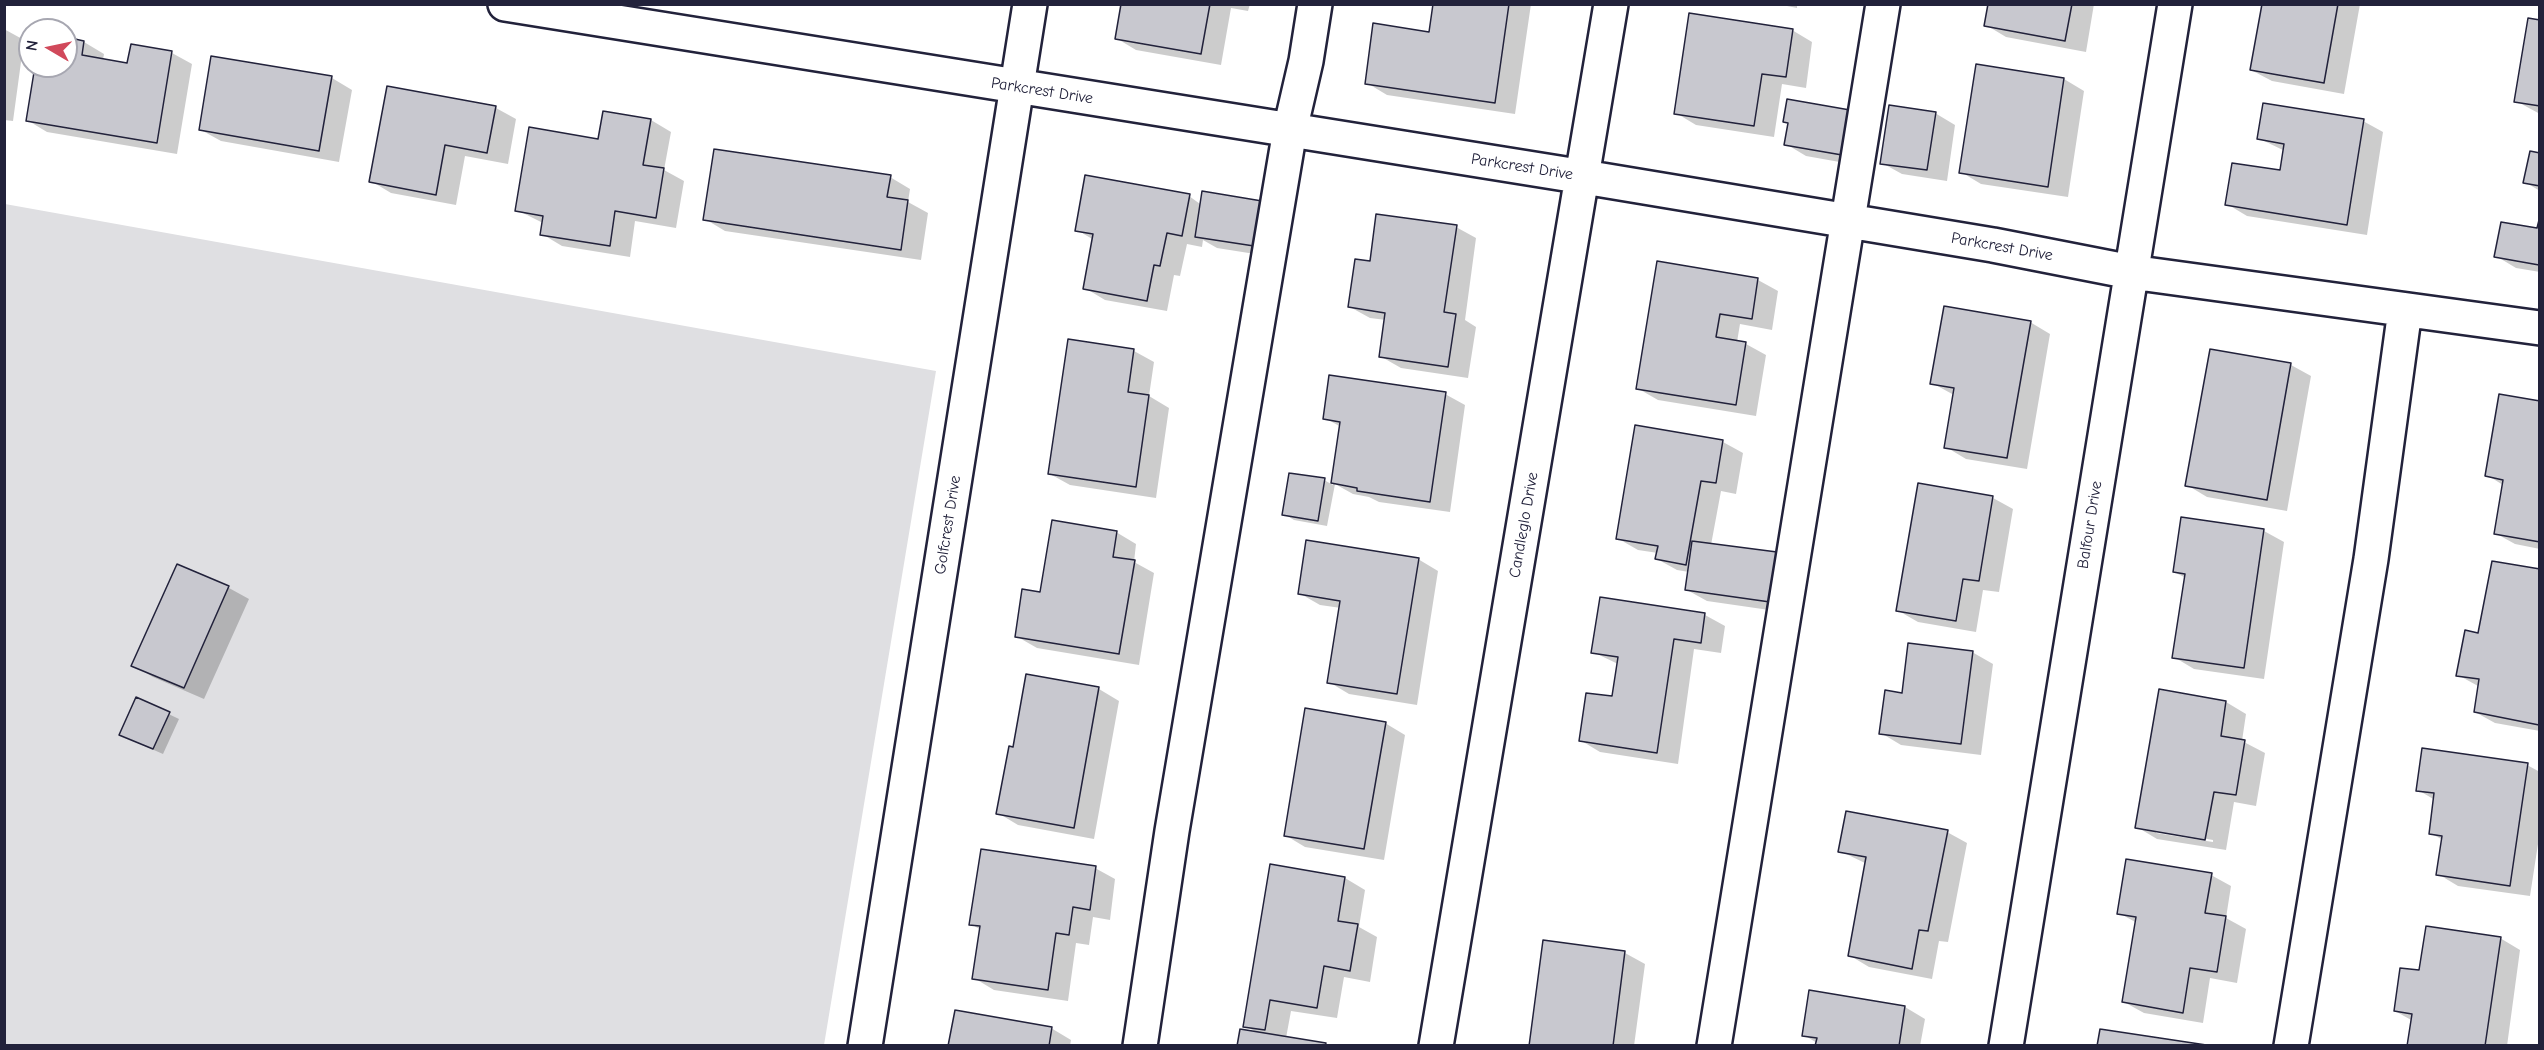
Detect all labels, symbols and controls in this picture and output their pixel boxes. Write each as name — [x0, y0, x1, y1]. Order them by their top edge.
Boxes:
north arrow — [18, 18, 78, 78]
text: N — [22, 39, 42, 52]
street label: Parkcrest Drive — [990, 73, 1094, 109]
street label: Parkcrest Drive — [1470, 149, 1574, 185]
street label: Parkcrest Drive — [1950, 229, 2054, 265]
street label: Candleglo Drive — [1505, 471, 1543, 579]
street label: Golfcrest Drive — [931, 474, 965, 576]
street label: Balfour Drive — [2074, 480, 2106, 570]

